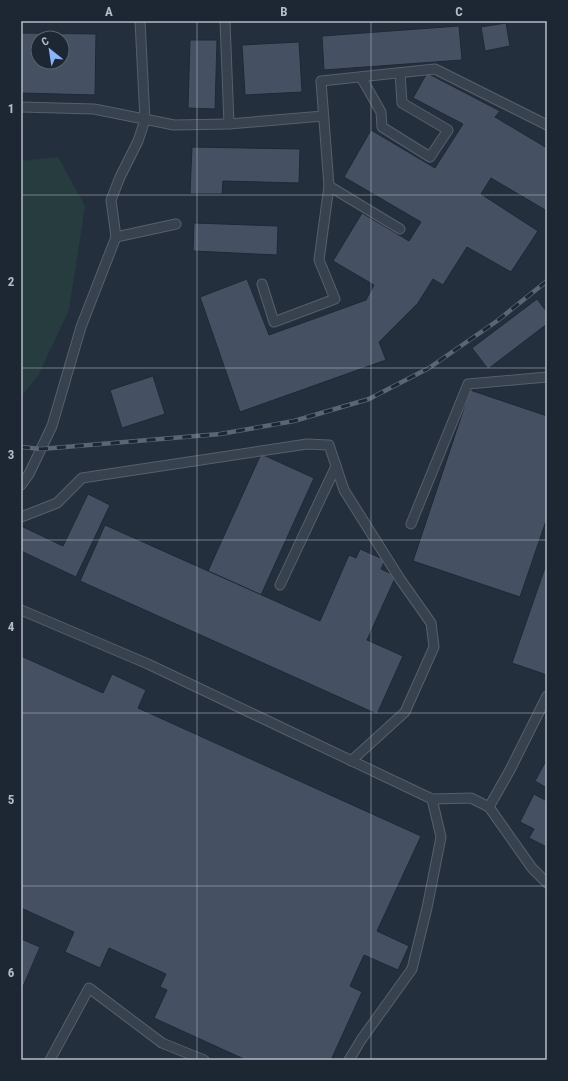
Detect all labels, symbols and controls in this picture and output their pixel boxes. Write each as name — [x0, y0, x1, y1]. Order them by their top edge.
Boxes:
text: A — [105, 4, 113, 19]
text: B — [280, 4, 288, 19]
text: C — [455, 4, 463, 19]
north arrow — [30, 30, 70, 70]
text: С — [39, 35, 51, 49]
text: 1 — [8, 101, 14, 116]
text: 2 — [8, 274, 15, 289]
text: 3 — [8, 447, 14, 462]
text: 4 — [8, 619, 15, 634]
text: 5 — [8, 792, 15, 807]
text: 6 — [8, 965, 15, 980]

